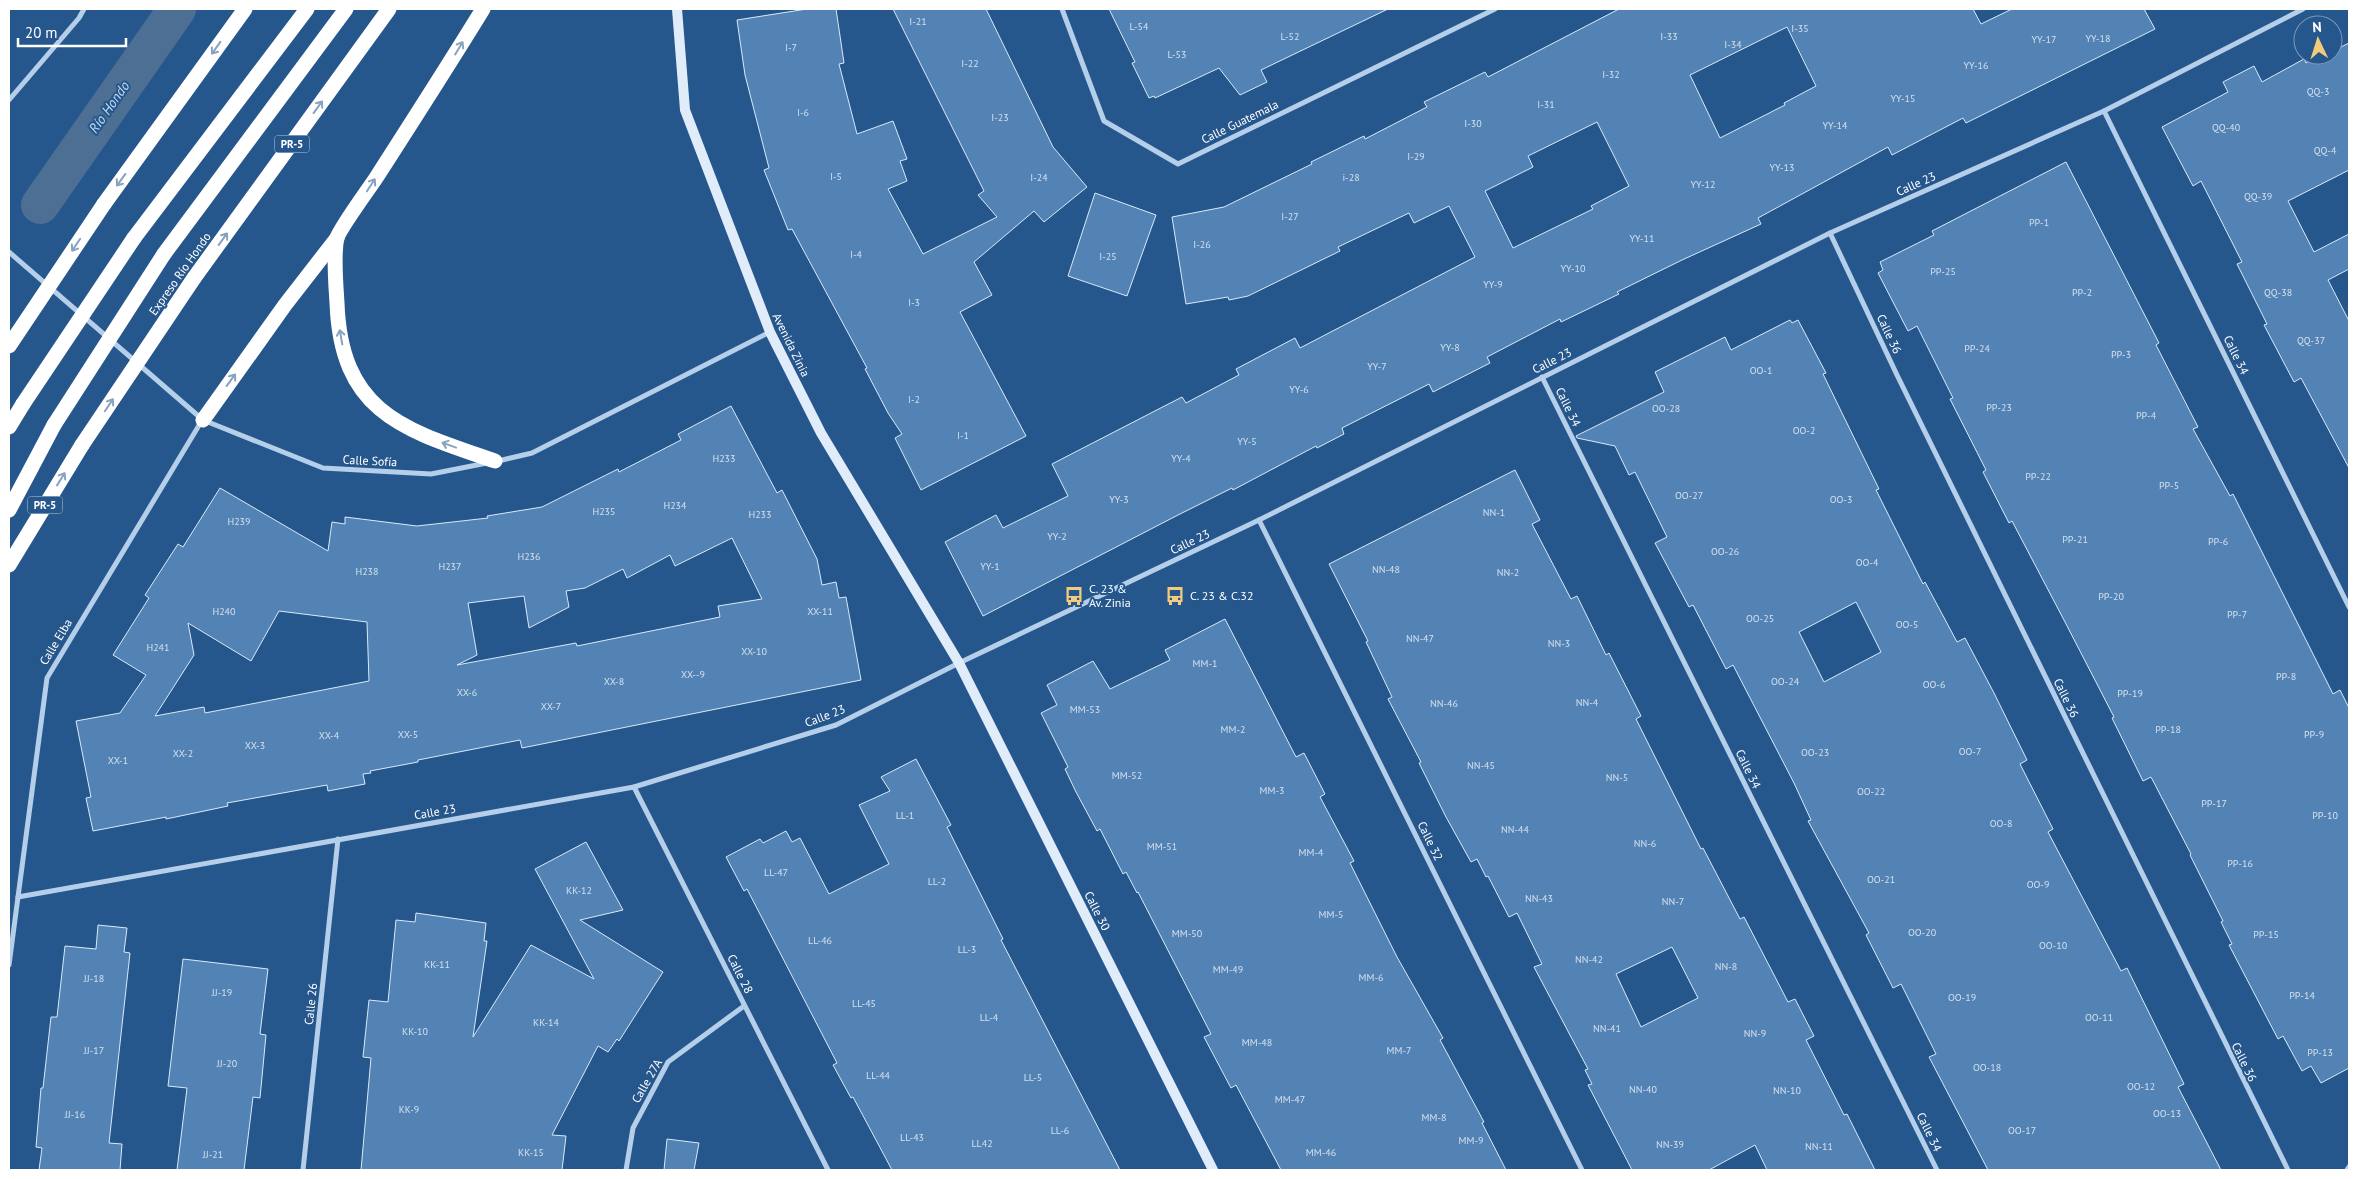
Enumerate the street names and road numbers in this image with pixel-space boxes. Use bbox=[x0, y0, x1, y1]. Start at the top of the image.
street label: Calle Guatemala bbox=[1199, 96, 1281, 147]
road number: PR-5 bbox=[274, 136, 310, 152]
street label: Calle 23 bbox=[1894, 168, 1938, 199]
street label: Expreso Río Hondo bbox=[145, 229, 214, 318]
street label: Avenida Zinia bbox=[770, 310, 813, 379]
street label: Calle 36 bbox=[1874, 312, 1905, 356]
street label: Calle 34 bbox=[2221, 333, 2253, 377]
street label: Calle 23 bbox=[1530, 344, 1574, 377]
street label: Calle 34 bbox=[1553, 385, 1585, 429]
street label: Calle Sofía bbox=[342, 452, 398, 469]
road number: PR-5 bbox=[28, 496, 62, 514]
street label: Calle 23 bbox=[1168, 526, 1212, 557]
street label: Calle Elba bbox=[36, 616, 75, 668]
street label: Calle 36 bbox=[2051, 676, 2082, 720]
street label: Calle 23 bbox=[803, 701, 847, 730]
street label: Calle 34 bbox=[1733, 747, 1765, 791]
street label: Calle 23 bbox=[413, 800, 457, 823]
street label: Calle 32 bbox=[1415, 819, 1446, 863]
street label: Calle 30 bbox=[1081, 889, 1114, 933]
street label: Calle 28 bbox=[724, 952, 757, 996]
street label: Calle 26 bbox=[301, 982, 320, 1026]
street label: Calle 36 bbox=[2229, 1040, 2260, 1084]
street label: Calle 27A bbox=[628, 1056, 665, 1105]
street label: Calle 34 bbox=[1914, 1110, 1946, 1154]

